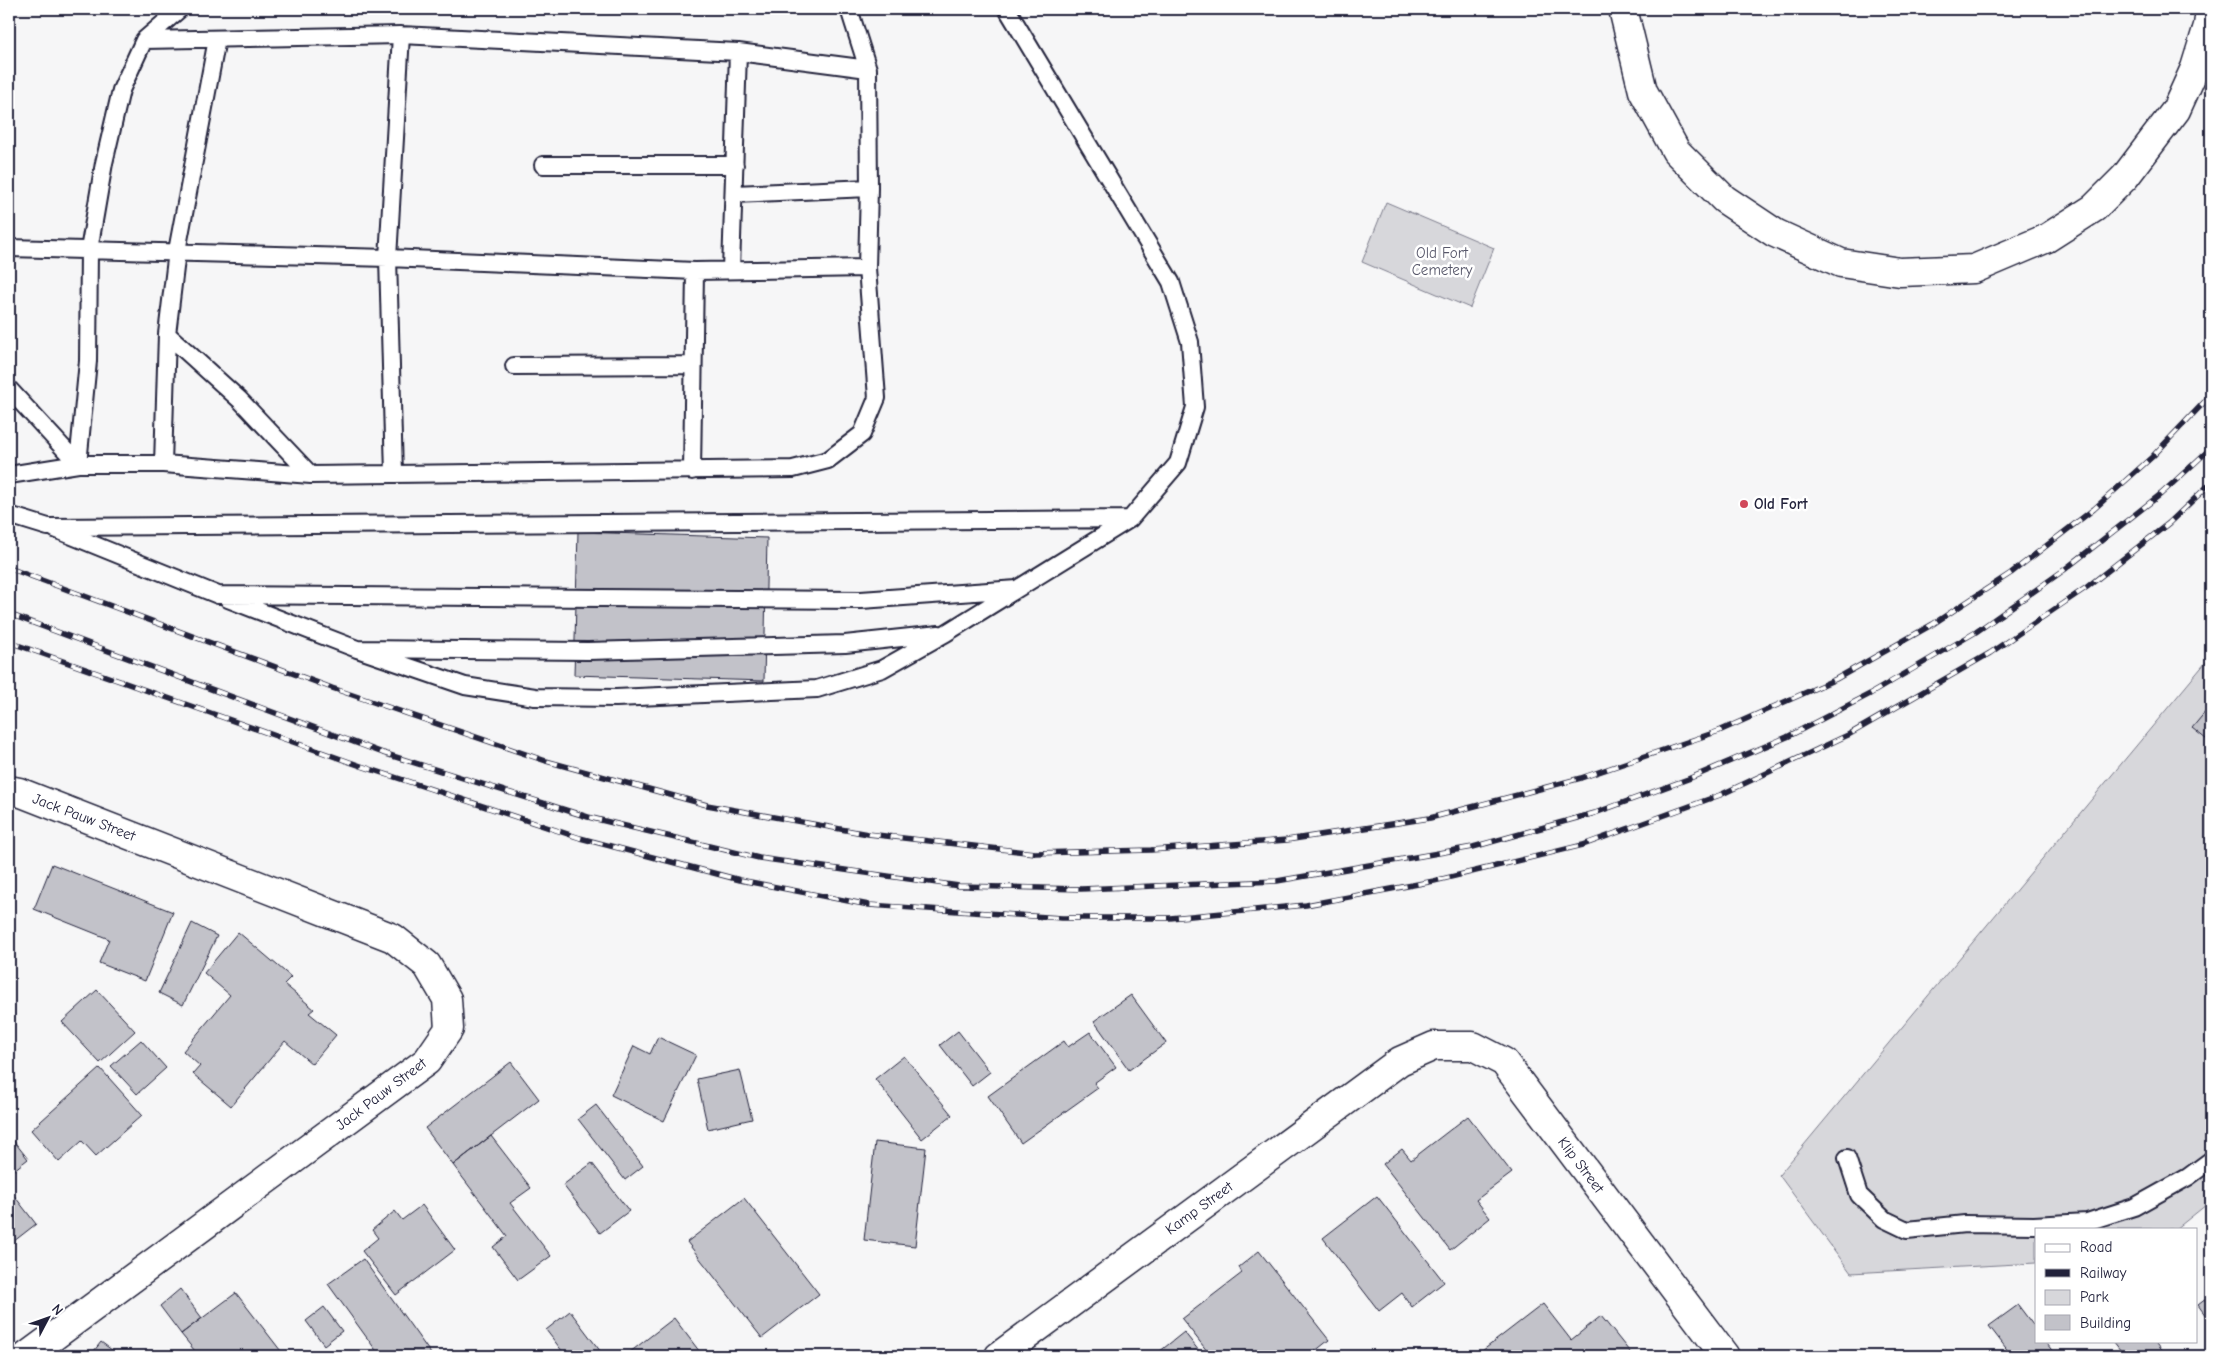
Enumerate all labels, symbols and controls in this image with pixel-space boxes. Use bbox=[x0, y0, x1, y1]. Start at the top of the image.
park label: Old Fort Cemetery bbox=[1412, 244, 1473, 279]
place label: Old Fort bbox=[1754, 495, 1809, 513]
marker: Old Fort bbox=[1738, 498, 1750, 510]
street label: Jack Pauw Street bbox=[30, 789, 139, 845]
street label: Jack Pauw Street bbox=[332, 1054, 430, 1134]
street label: Klip Street bbox=[1554, 1133, 1608, 1197]
street label: Kamp Street bbox=[1162, 1177, 1237, 1239]
legend bbox=[2035, 1228, 2198, 1342]
text: Road bbox=[2080, 1238, 2112, 1256]
text: Railway bbox=[2080, 1264, 2127, 1282]
text: Park bbox=[2080, 1288, 2109, 1306]
north arrow bbox=[22, 1292, 72, 1342]
text: N bbox=[48, 1301, 67, 1319]
text: Building bbox=[2080, 1314, 2131, 1332]

